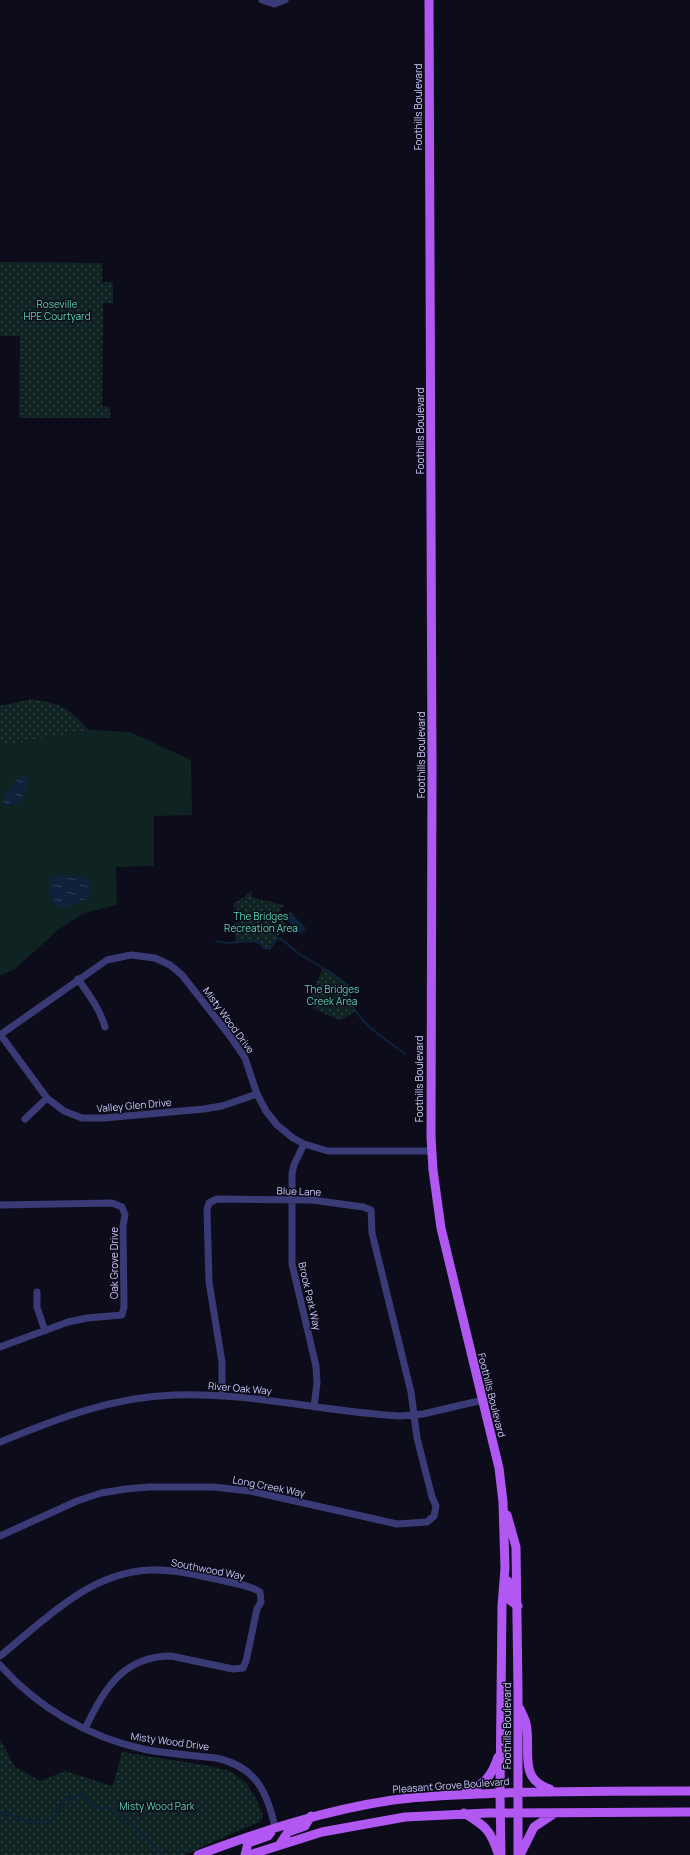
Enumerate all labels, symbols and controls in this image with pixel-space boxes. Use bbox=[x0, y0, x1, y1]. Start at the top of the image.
street label: Foothills Boulevard bbox=[411, 64, 425, 150]
park label: Roseville HPE Courtyard bbox=[23, 297, 91, 323]
street label: Foothills Boulevard bbox=[413, 388, 427, 474]
street label: Foothills Boulevard bbox=[414, 712, 428, 798]
park label: The Bridges Recreation Area bbox=[224, 909, 298, 935]
park label: The Bridges Creek Area bbox=[305, 982, 359, 1008]
street label: Misty Wood Drive bbox=[200, 984, 258, 1056]
street label: Foothills Boulevard bbox=[412, 1036, 426, 1122]
street label: Valley Glen Drive bbox=[96, 1095, 172, 1115]
street label: Blue Lane bbox=[276, 1183, 322, 1199]
street label: Oak Grove Drive bbox=[107, 1227, 121, 1299]
street label: Brook Park Way bbox=[295, 1260, 325, 1332]
street label: Foothills Boulevard bbox=[475, 1351, 509, 1439]
street label: River Oak Way bbox=[207, 1378, 273, 1398]
street label: Long Creek Way bbox=[232, 1472, 307, 1500]
street label: Southwood Way bbox=[170, 1555, 247, 1583]
street label: Foothills Boulevard bbox=[500, 1683, 514, 1769]
street label: Misty Wood Drive bbox=[130, 1729, 210, 1753]
street label: Pleasant Grove Boulevard bbox=[392, 1774, 510, 1796]
park label: Misty Wood Park bbox=[119, 1799, 196, 1813]

